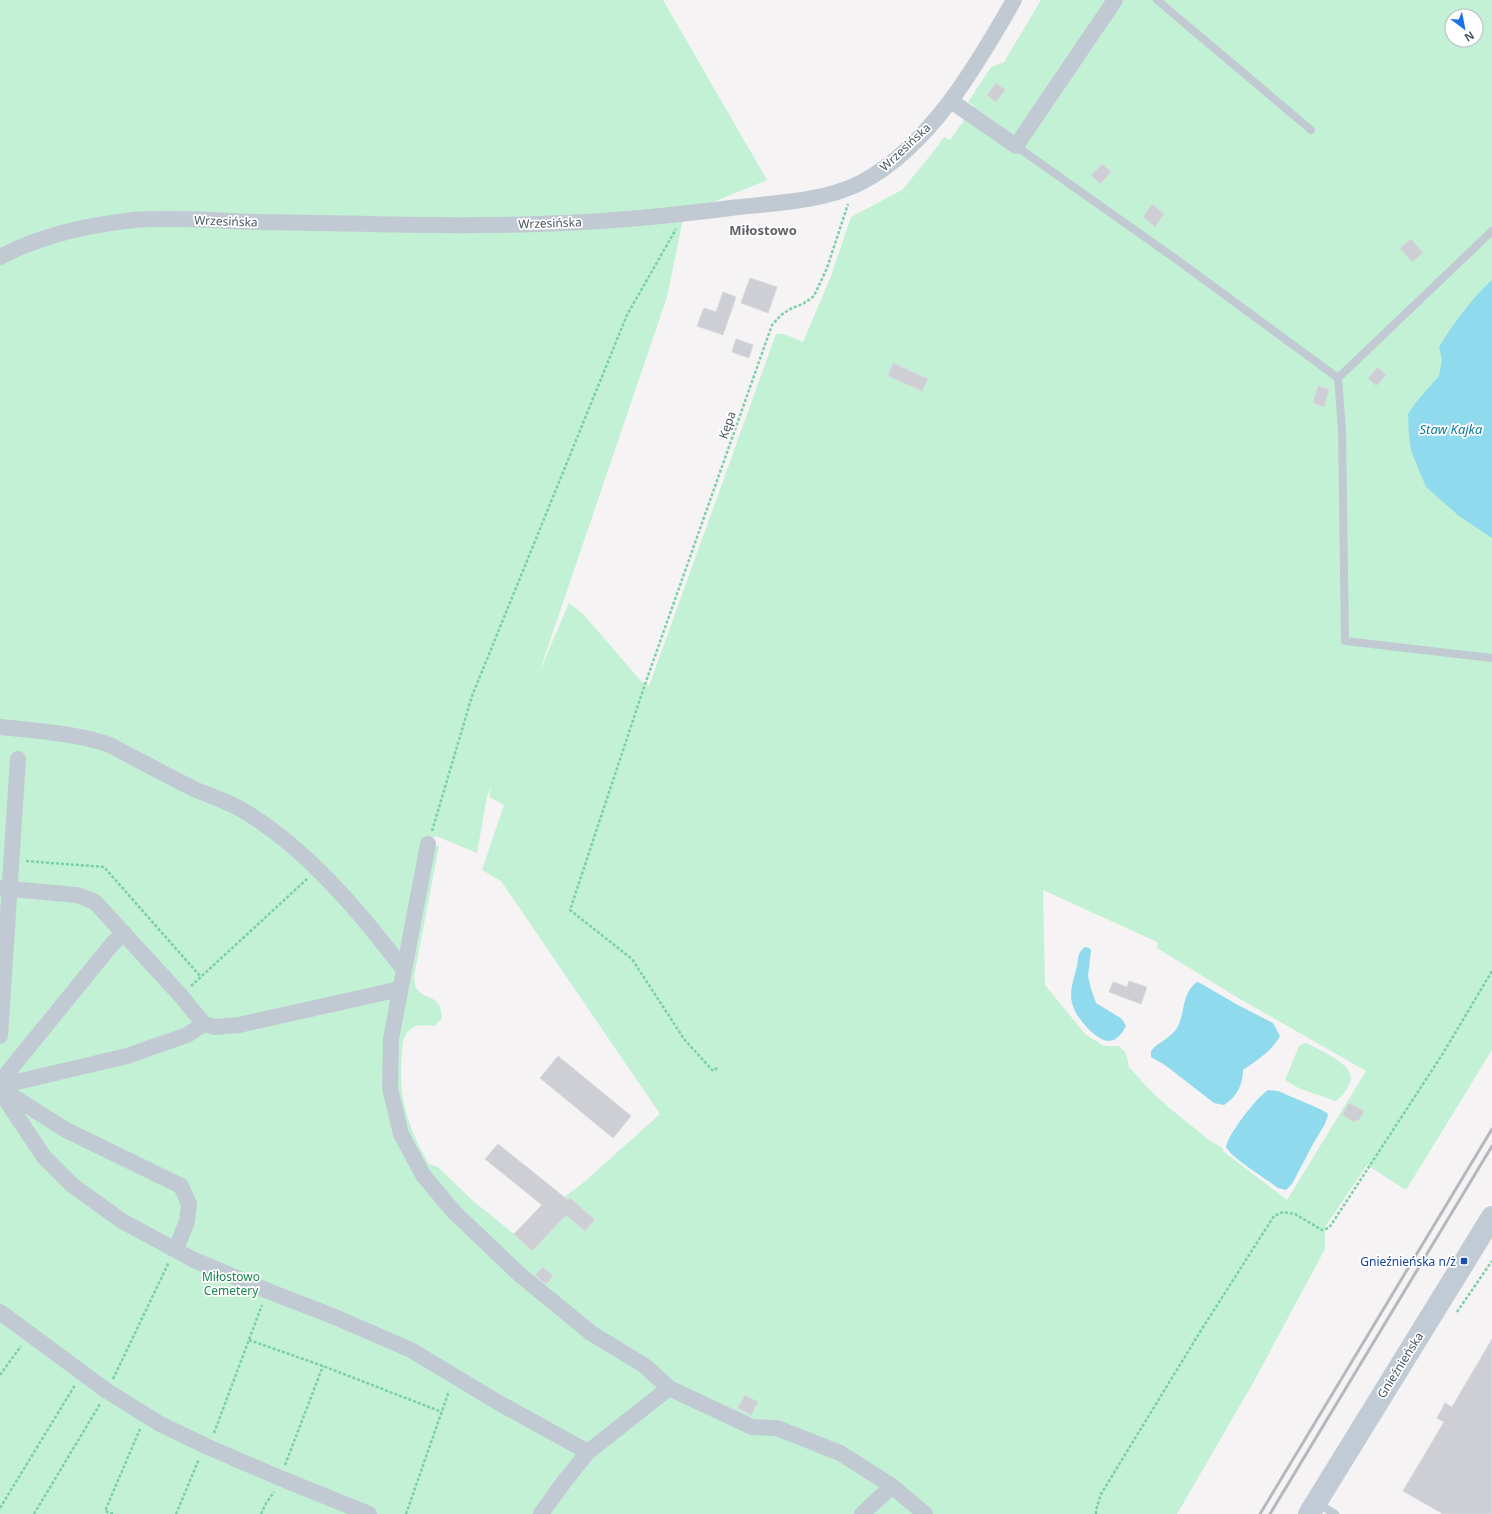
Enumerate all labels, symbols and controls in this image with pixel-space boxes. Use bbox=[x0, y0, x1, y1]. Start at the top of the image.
north arrow bbox=[1444, 8, 1484, 48]
text: N bbox=[1462, 28, 1477, 46]
street label: Wrzesińska bbox=[876, 119, 934, 175]
street label: Wrzesińska bbox=[194, 211, 258, 231]
street label: Wrzesińska bbox=[518, 213, 582, 233]
district label: Miłostowo bbox=[729, 221, 797, 239]
street label: Kępa bbox=[714, 409, 740, 441]
water label: Staw Kajka bbox=[1420, 420, 1483, 438]
place label: Gnieźnieńska n/ż bbox=[1360, 1253, 1456, 1270]
marker: Gnieźnieńska n/ż bbox=[1459, 1256, 1469, 1266]
park label: Miłostowo Cemetery bbox=[202, 1268, 260, 1299]
street label: Gnieźnieńska bbox=[1373, 1329, 1427, 1401]

